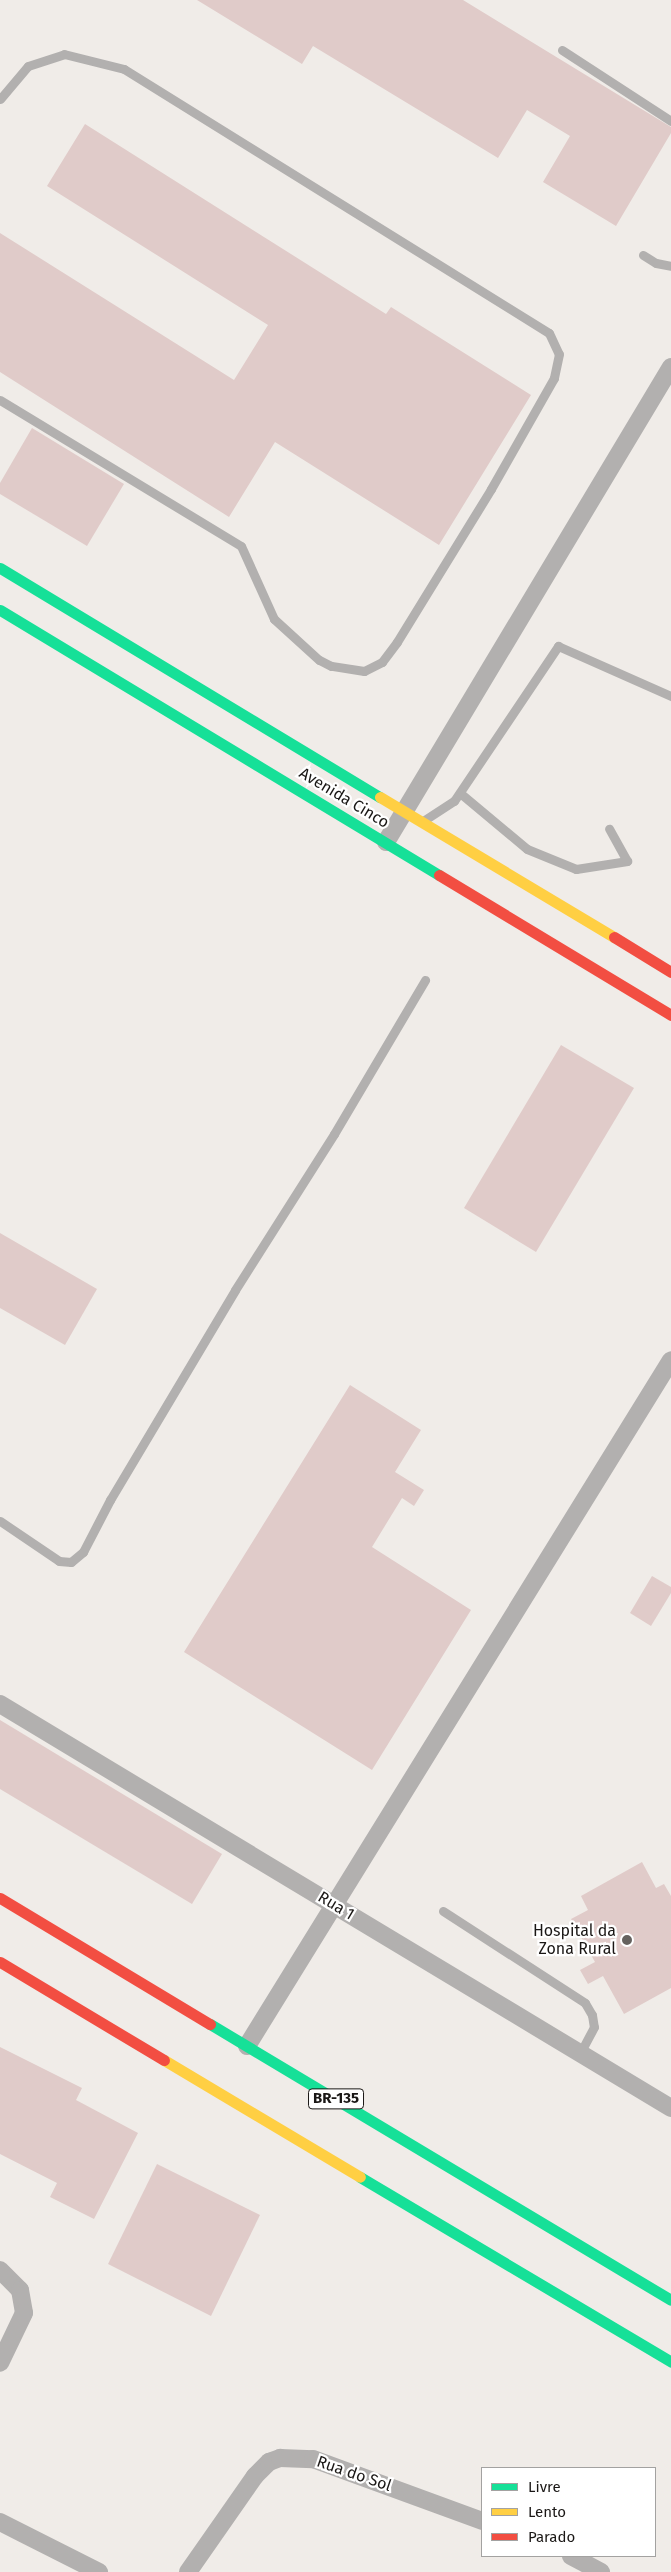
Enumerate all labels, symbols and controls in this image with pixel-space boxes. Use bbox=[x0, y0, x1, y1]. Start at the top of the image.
street label: Avenida Cinco bbox=[296, 764, 392, 832]
street label: Rua 1 bbox=[314, 1888, 358, 1924]
place label: Hospital da Zona Rural bbox=[533, 1921, 616, 1959]
marker: Hospital da Zona Rural bbox=[620, 1933, 634, 1947]
road number: BR-135 bbox=[307, 2086, 365, 2112]
street label: Rua do Sol bbox=[314, 2452, 394, 2496]
legend bbox=[481, 2467, 656, 2557]
text: Livre bbox=[528, 2478, 561, 2496]
text: Lento bbox=[528, 2503, 566, 2521]
text: Parado bbox=[528, 2528, 575, 2546]

